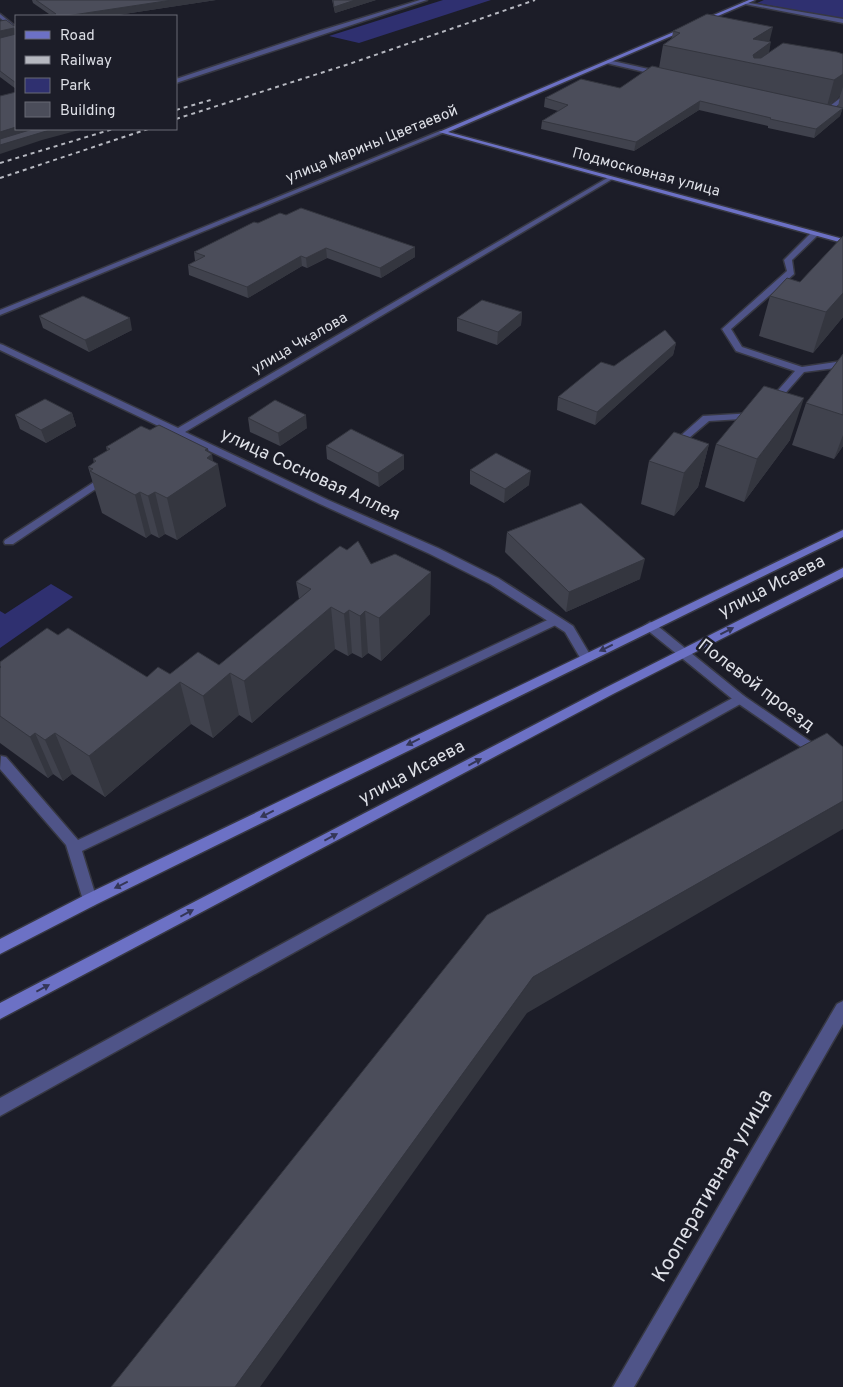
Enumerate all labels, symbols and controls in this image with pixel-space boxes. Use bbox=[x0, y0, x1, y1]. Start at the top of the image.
legend bbox=[15, 15, 178, 130]
text: Road bbox=[60, 27, 95, 46]
text: Railway bbox=[60, 52, 112, 71]
text: Park bbox=[60, 77, 91, 96]
text: Building bbox=[60, 102, 115, 121]
street label: улица Марины Цветаевой bbox=[283, 102, 461, 188]
street label: Подмосковная улица bbox=[570, 144, 722, 202]
street label: улица Чкалова bbox=[249, 309, 351, 379]
street label: улица Сосновая Аллея bbox=[217, 423, 403, 527]
street label: улица Исаева bbox=[715, 550, 829, 624]
one-way arrow bbox=[720, 627, 734, 635]
street label: Полевой проезд bbox=[693, 634, 819, 738]
one-way arrow bbox=[599, 644, 613, 652]
street label: улица Исаева bbox=[355, 735, 469, 811]
one-way arrow bbox=[406, 739, 420, 747]
one-way arrow bbox=[468, 758, 482, 766]
one-way arrow bbox=[260, 810, 274, 818]
one-way arrow bbox=[324, 833, 338, 841]
one-way arrow bbox=[114, 881, 128, 889]
one-way arrow bbox=[180, 909, 194, 917]
one-way arrow bbox=[36, 984, 50, 992]
street label: Кооперативная улица bbox=[647, 1085, 779, 1287]

